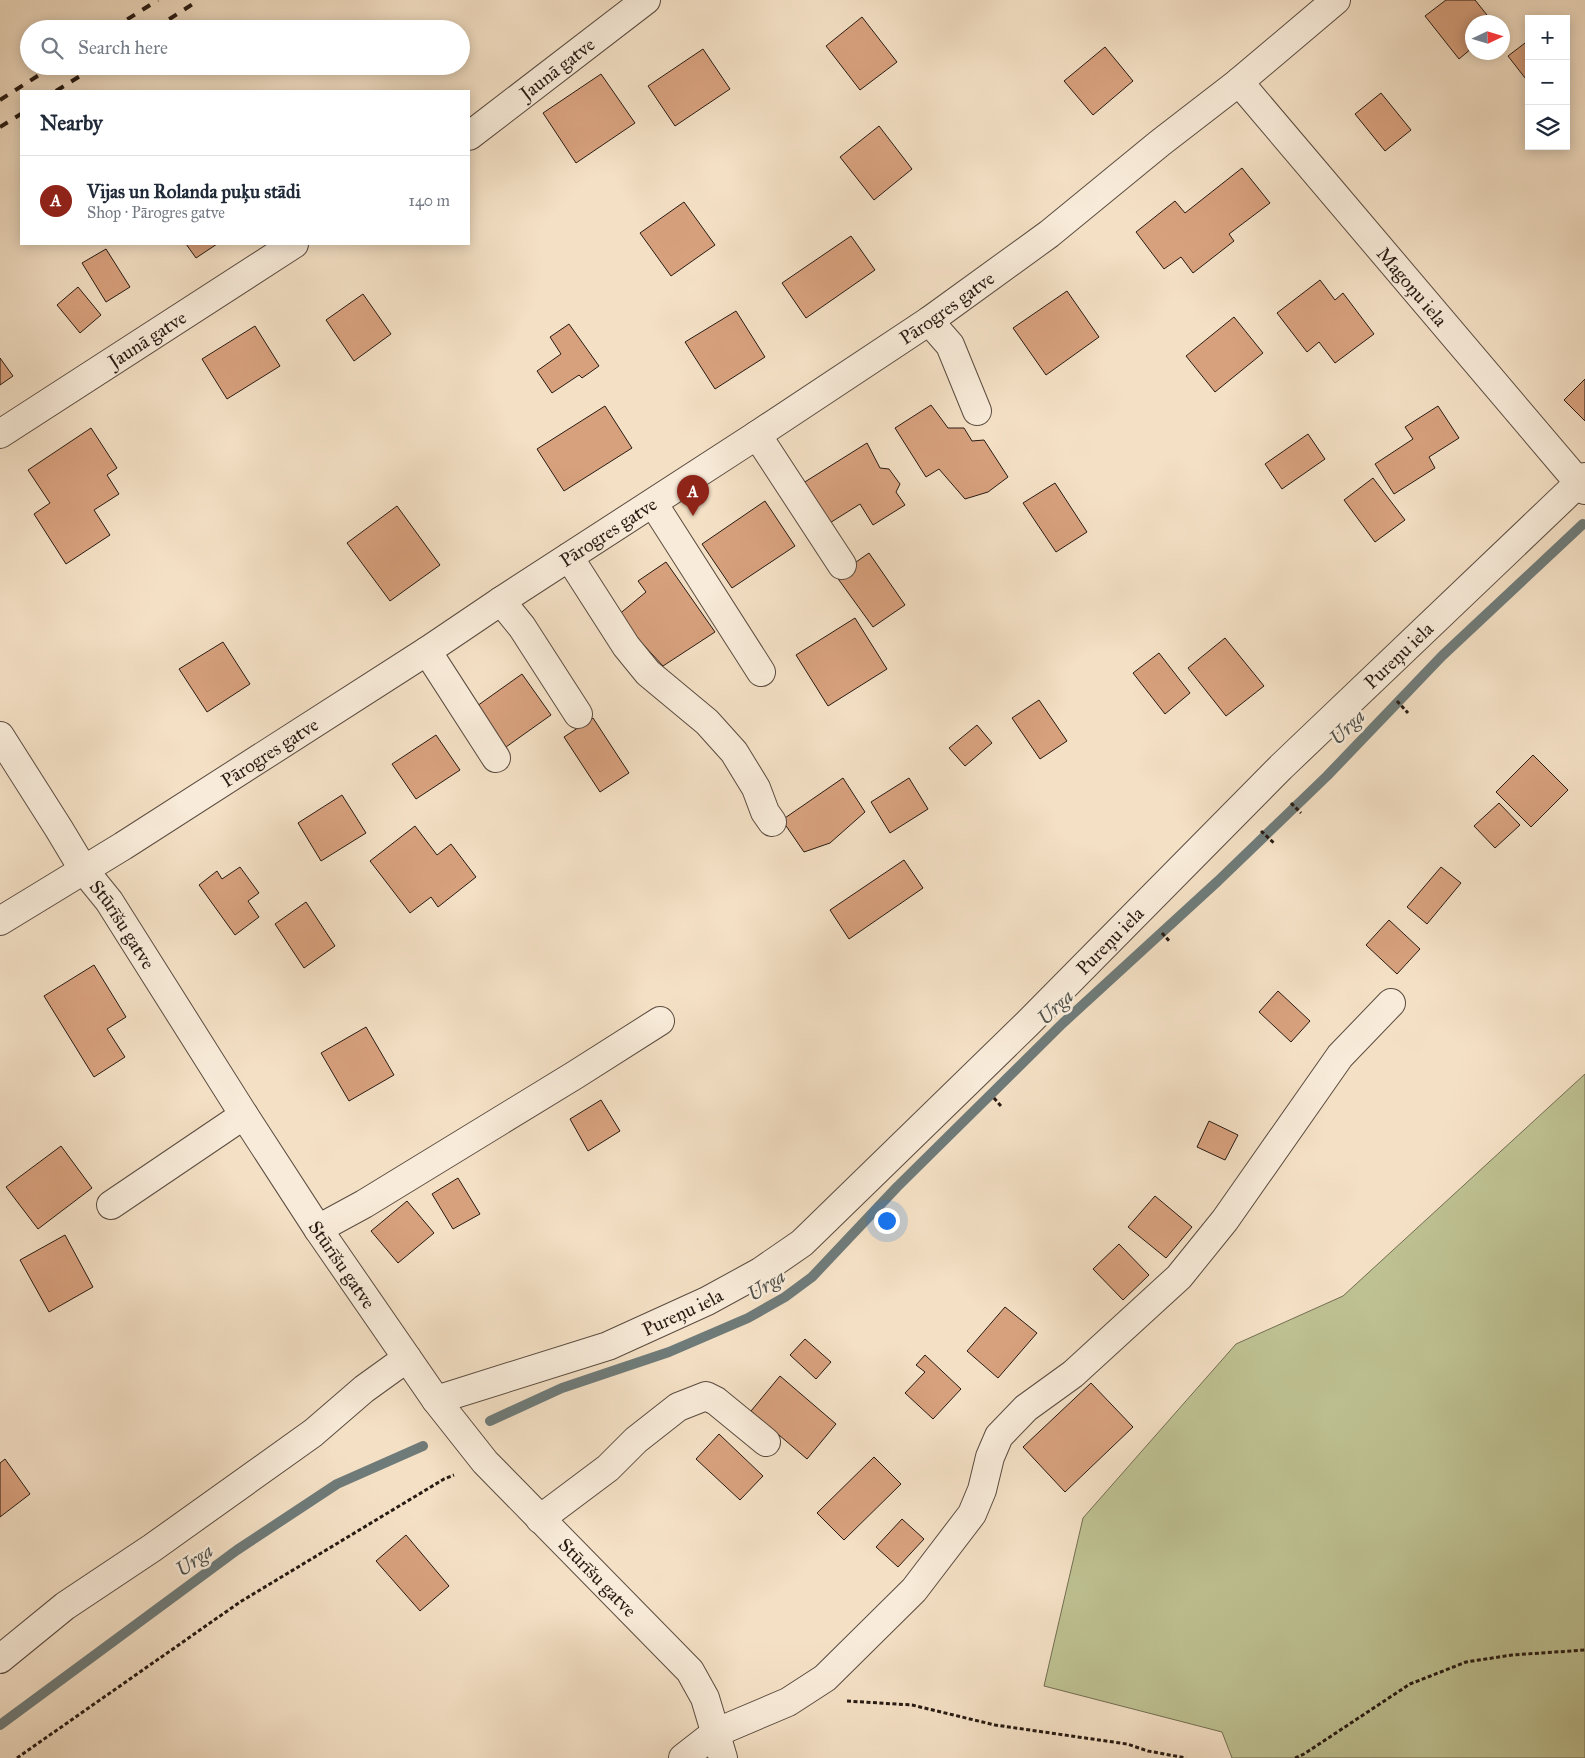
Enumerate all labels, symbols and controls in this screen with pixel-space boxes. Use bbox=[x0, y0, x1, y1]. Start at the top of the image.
north arrow bbox=[1465, 15, 1510, 60]
map controls bbox=[1525, 15, 1570, 150]
button: + bbox=[1525, 15, 1570, 60]
search box bbox=[20, 20, 470, 75]
street label: Jaunā gatve bbox=[513, 32, 599, 106]
icon: search bbox=[38, 34, 66, 62]
text: Search here bbox=[78, 36, 168, 59]
button: − bbox=[1525, 60, 1570, 105]
button: layers bbox=[1525, 105, 1570, 150]
text: Nearby bbox=[40, 110, 103, 136]
text: Vijas un Rolanda puķu stādi bbox=[87, 180, 301, 203]
text: A bbox=[51, 191, 61, 210]
text: 140 m bbox=[409, 191, 450, 210]
text: Shop · Pārogres gatve bbox=[87, 203, 225, 222]
street label: Magoņu iela bbox=[1372, 242, 1453, 332]
street label: Pārogres gatve bbox=[895, 266, 999, 349]
street label: Jaunā gatve bbox=[102, 305, 190, 375]
pin: A bbox=[677, 475, 709, 516]
street label: Pārogres gatve bbox=[555, 492, 661, 571]
street label: Pureņu iela bbox=[1359, 616, 1438, 693]
water label: Urga bbox=[1324, 704, 1370, 750]
street label: Pārogres gatve bbox=[217, 712, 322, 792]
street label: Stūrīšu gatve bbox=[85, 875, 160, 973]
street label: Pureņu iela bbox=[1071, 901, 1149, 979]
water label: Urga bbox=[1032, 984, 1078, 1030]
your location bbox=[874, 1208, 900, 1234]
street label: Stūrīšu gatve bbox=[304, 1216, 381, 1313]
water label: Urga bbox=[742, 1264, 790, 1306]
street label: Pureņu iela bbox=[638, 1283, 728, 1341]
street label: Stūrīšu gatve bbox=[554, 1533, 642, 1622]
water label: Urga bbox=[170, 1538, 218, 1582]

